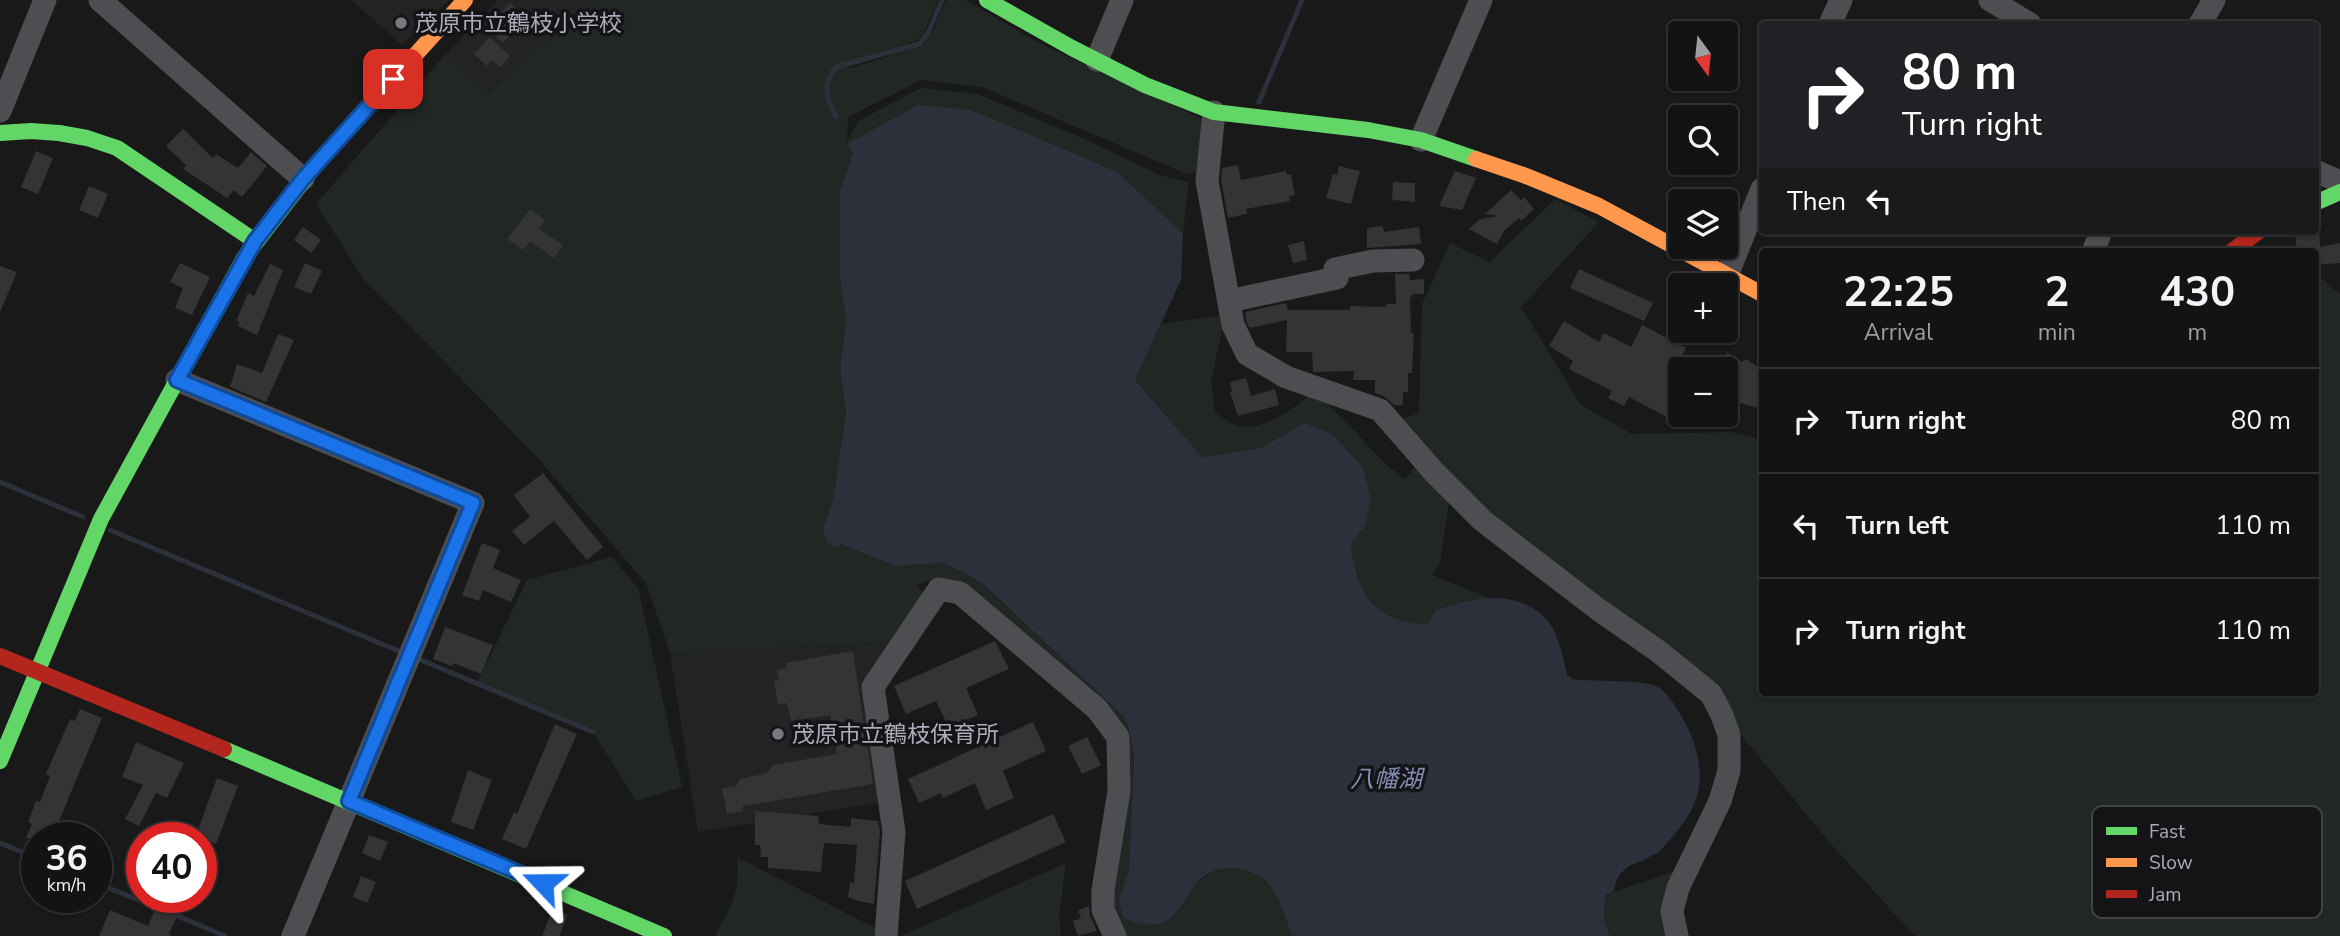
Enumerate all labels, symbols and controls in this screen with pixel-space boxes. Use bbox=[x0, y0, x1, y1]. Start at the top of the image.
place label: 茂原市立鶴枝小学校 bbox=[415, 8, 622, 39]
marker: 茂原市立鶴枝小学校 bbox=[393, 15, 409, 31]
north arrow bbox=[1668, 21, 1738, 91]
map controls bbox=[1668, 21, 1738, 427]
text: 80 m bbox=[1902, 39, 2017, 106]
pin bbox=[363, 49, 423, 109]
icon: right bbox=[1787, 49, 1878, 140]
icon: arrive bbox=[374, 60, 412, 98]
text: Turn right bbox=[1902, 103, 2042, 146]
button: search bbox=[1668, 105, 1738, 175]
icon: left bbox=[1860, 182, 1898, 220]
text: Then bbox=[1787, 184, 1846, 219]
button: layers bbox=[1668, 189, 1738, 259]
text: 22:25 bbox=[1843, 264, 1954, 321]
text: 2 bbox=[2044, 264, 2069, 321]
text: 430 bbox=[2160, 264, 2235, 321]
button: + bbox=[1668, 273, 1738, 343]
text: Arrival bbox=[1864, 317, 1933, 348]
text: min bbox=[2038, 317, 2076, 348]
text: m bbox=[2188, 317, 2207, 348]
button: − bbox=[1668, 357, 1738, 427]
icon: right bbox=[1787, 402, 1825, 440]
text: Turn right bbox=[1846, 403, 1965, 438]
text: 80 m bbox=[2231, 403, 2291, 438]
icon: left bbox=[1787, 507, 1825, 545]
text: Turn left bbox=[1846, 508, 1949, 543]
text: 110 m bbox=[2215, 508, 2291, 543]
icon: right bbox=[1787, 612, 1825, 650]
text: Turn right bbox=[1846, 613, 1965, 648]
text: 110 m bbox=[2215, 613, 2291, 648]
place label: 茂原市立鶴枝保育所 bbox=[792, 719, 999, 750]
marker: 茂原市立鶴枝保育所 bbox=[770, 726, 786, 742]
water label: 八幡湖 bbox=[1350, 763, 1426, 795]
legend bbox=[2092, 806, 2322, 918]
text: Fast bbox=[2149, 819, 2185, 845]
speed limit sign: 40 bbox=[126, 822, 217, 913]
text: 36 bbox=[45, 835, 88, 882]
position arrow bbox=[506, 846, 580, 920]
text: Slow bbox=[2149, 850, 2193, 876]
text: km/h bbox=[47, 873, 86, 897]
text: Jam bbox=[2148, 882, 2182, 908]

